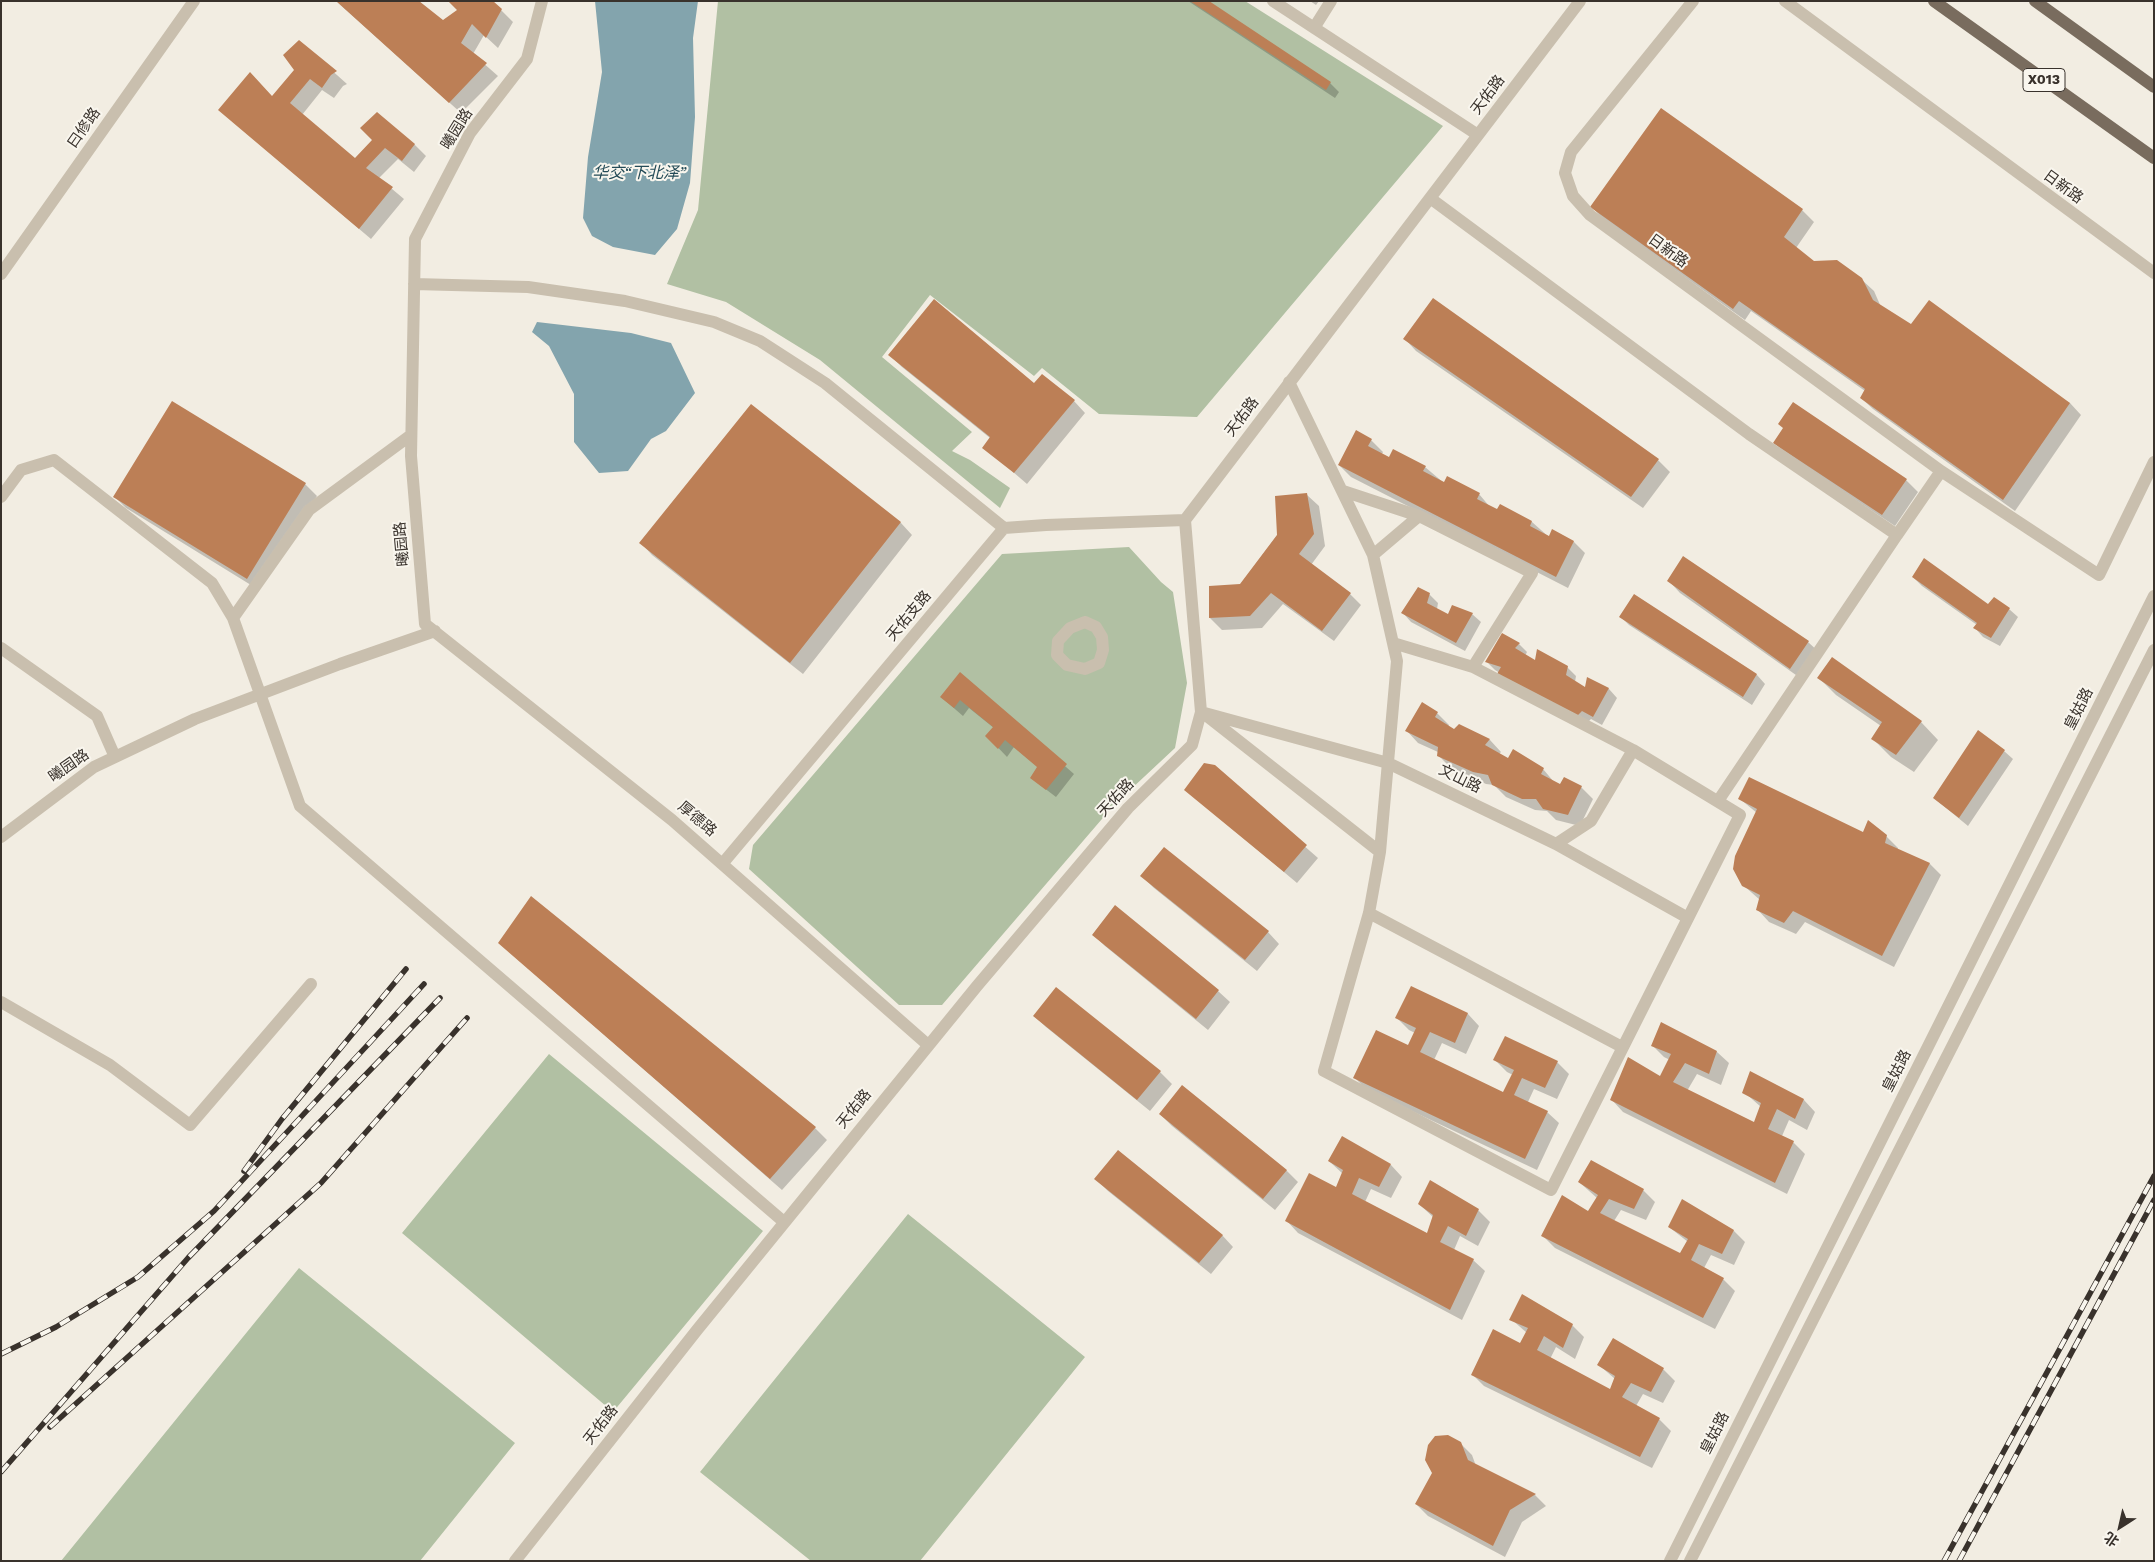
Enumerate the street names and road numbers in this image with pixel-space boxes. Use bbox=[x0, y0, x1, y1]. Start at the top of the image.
road number: X013 bbox=[2023, 68, 2065, 92]
street label: 天佑路 bbox=[1467, 72, 1509, 118]
street label: 曰修路 bbox=[64, 104, 104, 152]
street label: 曦园路 bbox=[437, 105, 477, 153]
street label: 日新路 bbox=[2040, 166, 2086, 208]
street label: 日新路 bbox=[1645, 230, 1691, 272]
street label: 天佑路 bbox=[1221, 394, 1263, 440]
street label: 曦园路 bbox=[391, 521, 413, 567]
street label: 天佑支路 bbox=[883, 587, 935, 645]
street label: 皇姑路 bbox=[2061, 685, 2097, 733]
street label: 曦园路 bbox=[45, 746, 93, 786]
street label: 文山路 bbox=[1436, 761, 1484, 797]
street label: 天佑路 bbox=[1094, 775, 1138, 821]
street label: 厚德路 bbox=[674, 798, 720, 840]
street label: 皇姑路 bbox=[1879, 1047, 1915, 1095]
street label: 天佑路 bbox=[833, 1086, 875, 1132]
street label: 天佑路 bbox=[580, 1402, 622, 1448]
street label: 皇姑路 bbox=[1697, 1409, 1733, 1457]

